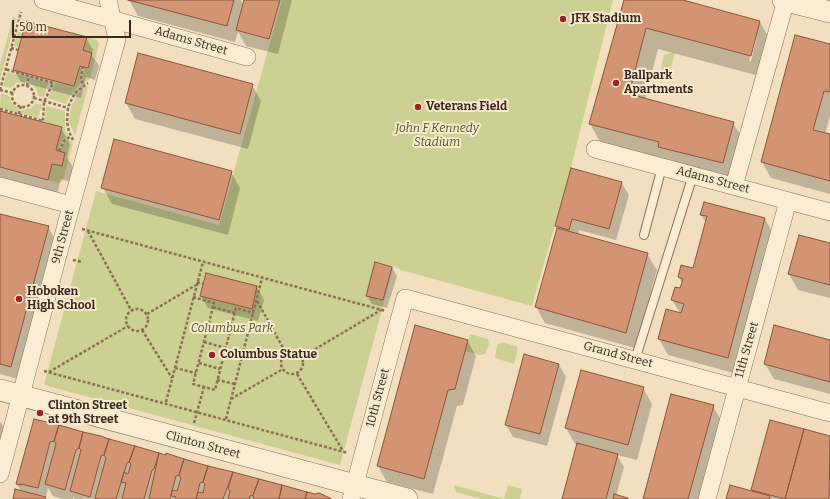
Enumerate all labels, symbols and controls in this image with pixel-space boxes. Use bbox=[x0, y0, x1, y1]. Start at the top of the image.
scale bar bbox=[14, 12, 133, 38]
place label: JFK Stadium bbox=[571, 12, 641, 26]
marker: JFK Stadium bbox=[558, 14, 568, 24]
text: 50 m bbox=[19, 20, 47, 34]
street label: Adams Street bbox=[153, 24, 229, 58]
place label: Ballpark Apartments bbox=[624, 69, 693, 97]
marker: Ballpark Apartments bbox=[611, 78, 621, 88]
place label: Veterans Field bbox=[426, 100, 507, 114]
marker: Veterans Field bbox=[413, 102, 423, 112]
park label: John F Kennedy Stadium bbox=[395, 122, 479, 150]
street label: Adams Street bbox=[675, 163, 751, 197]
street label: 9th Street bbox=[49, 209, 77, 265]
place label: Hoboken High School bbox=[27, 285, 95, 313]
marker: Hoboken High School bbox=[14, 294, 24, 304]
street label: 11th Street bbox=[732, 320, 762, 380]
park label: Columbus Park bbox=[191, 322, 273, 336]
street label: Grand Street bbox=[582, 339, 654, 371]
place label: Columbus Statue bbox=[220, 348, 317, 362]
marker: Columbus Statue bbox=[207, 350, 217, 360]
street label: 10th Street bbox=[363, 367, 393, 429]
place label: Clinton Street at 9th Street bbox=[48, 399, 127, 427]
marker: Clinton Street at 9th Street bbox=[35, 408, 45, 418]
street label: Clinton Street bbox=[164, 428, 242, 462]

